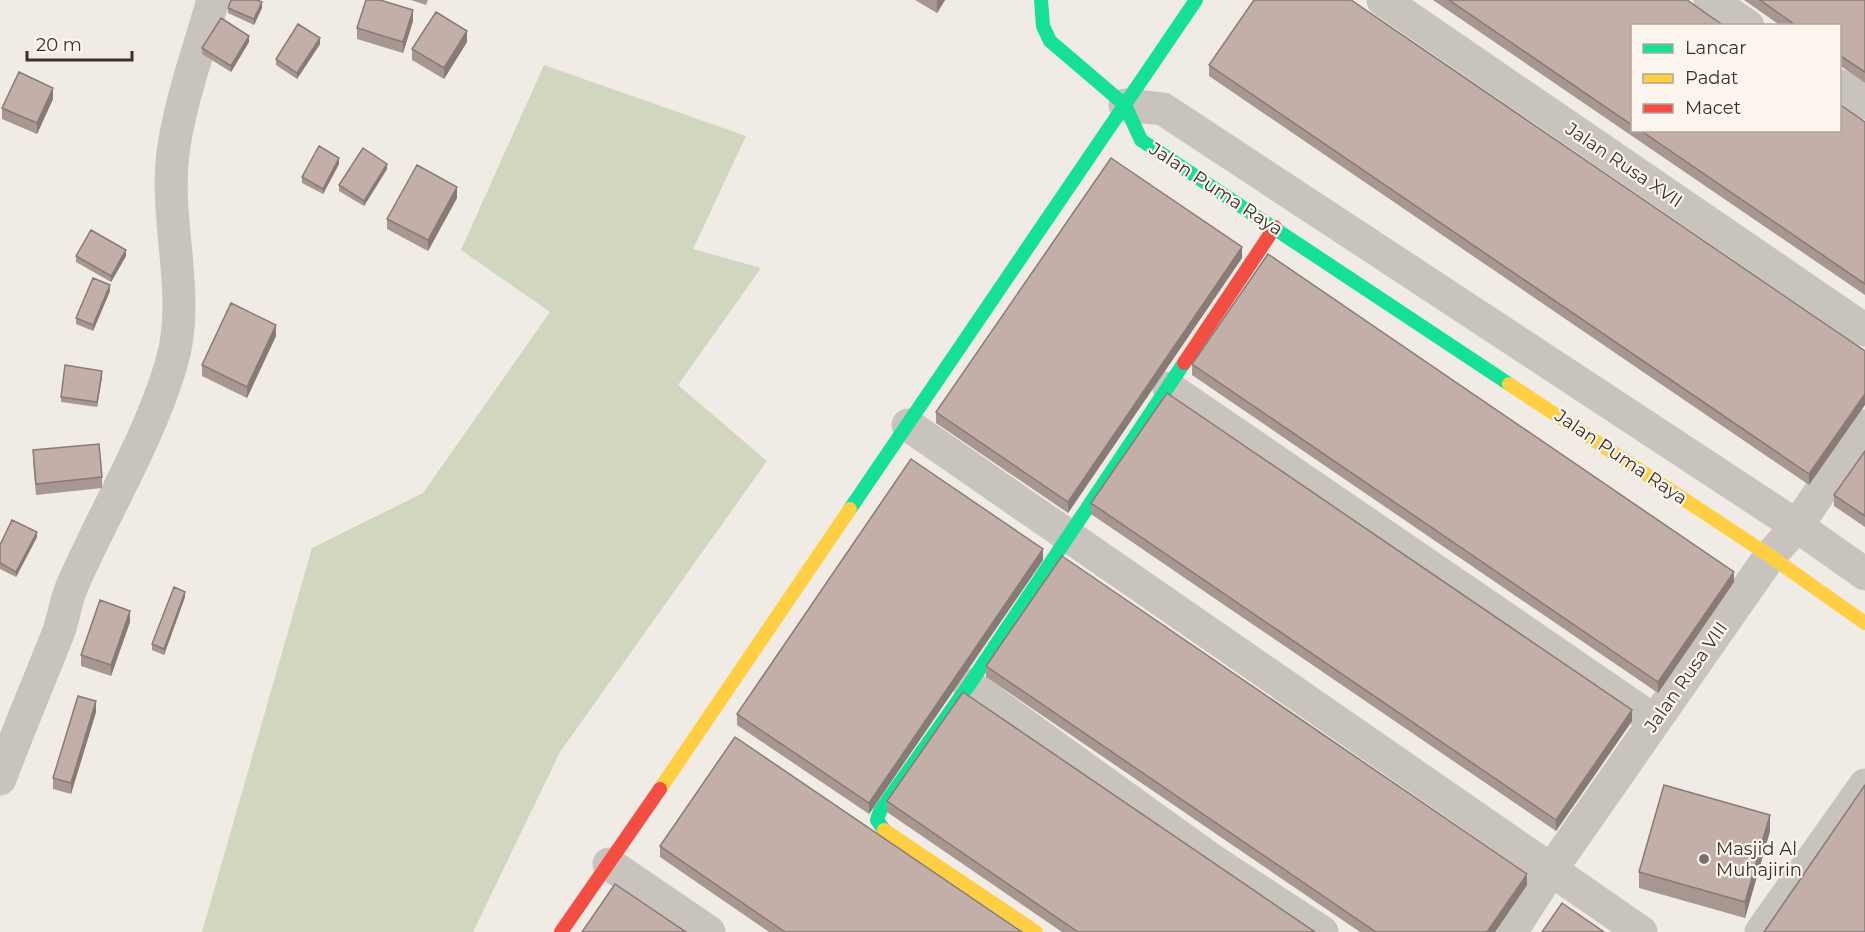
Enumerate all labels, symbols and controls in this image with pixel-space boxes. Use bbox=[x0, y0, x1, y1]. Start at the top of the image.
scale bar bbox=[27, 24, 132, 62]
legend bbox=[1631, 24, 1841, 132]
text: 20 m bbox=[36, 34, 82, 56]
text: Lancar bbox=[1685, 37, 1746, 59]
text: Padat bbox=[1685, 67, 1738, 89]
text: Macet bbox=[1685, 97, 1741, 119]
street label: Jalan Rusa XVII bbox=[1561, 117, 1686, 212]
street label: Jalan Puma Raya bbox=[1144, 137, 1287, 240]
street label: Jalan Puma Raya bbox=[1550, 404, 1691, 509]
street label: Jalan Rusa VIII bbox=[1639, 618, 1732, 737]
place label: Masjid Al Muhajirin bbox=[1716, 838, 1802, 881]
marker: Masjid Al Muhajirin bbox=[1697, 852, 1711, 866]

